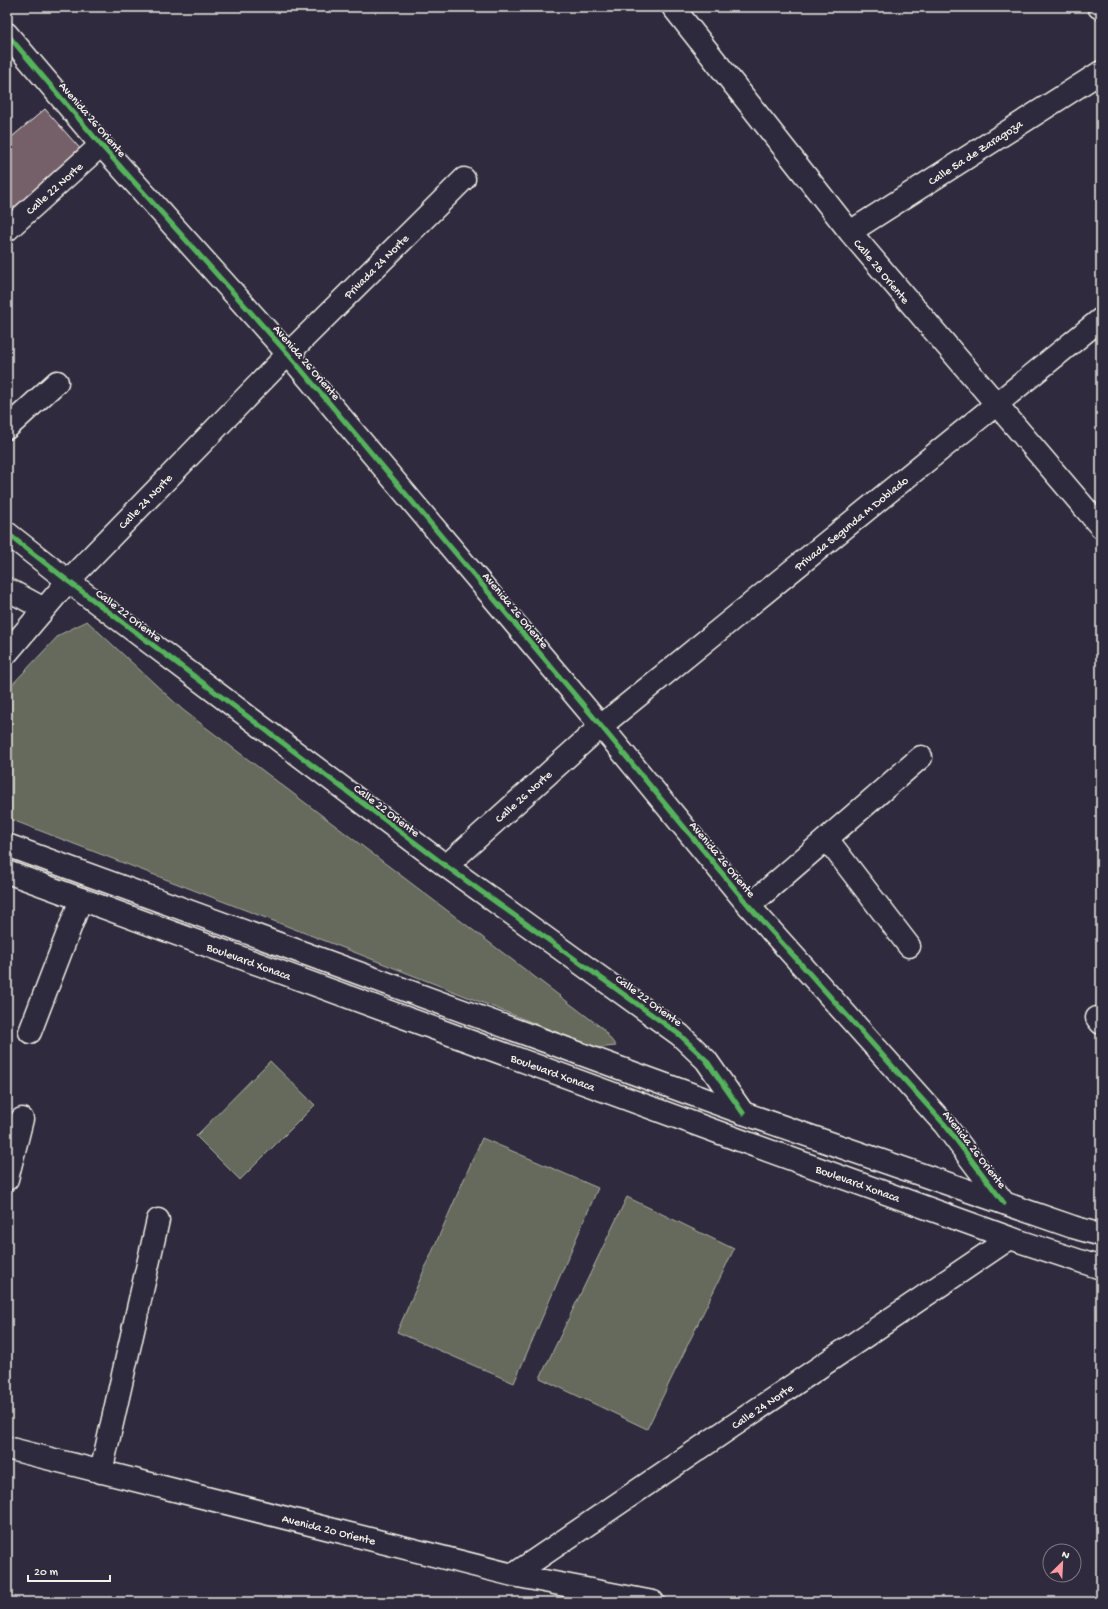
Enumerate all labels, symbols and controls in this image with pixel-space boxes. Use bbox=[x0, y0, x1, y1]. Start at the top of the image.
street label: Avenida 26 Oriente bbox=[55, 80, 129, 161]
street label: Calle 5a de Zaragoza bbox=[926, 118, 1026, 189]
street label: Calle 22 Norte bbox=[24, 160, 87, 219]
street label: Privada 24 Norte bbox=[341, 232, 413, 303]
street label: Calle 28 Oriente bbox=[849, 237, 912, 308]
street label: Avenida 26 Oriente bbox=[269, 323, 343, 404]
street label: Calle 24 Norte bbox=[117, 471, 177, 533]
street label: Privada Segunda M Doblado bbox=[792, 474, 912, 575]
street label: Avenida 26 Oriente bbox=[478, 570, 551, 653]
street label: Calle 22 Oriente bbox=[92, 587, 164, 646]
street label: Calle 26 Norte bbox=[493, 768, 556, 827]
street label: Calle 22 Oriente bbox=[350, 782, 422, 841]
street label: Avenida 26 Oriente bbox=[685, 819, 758, 902]
street label: Boulevard Xonaca bbox=[203, 941, 293, 985]
street label: Calle 22 Oriente bbox=[612, 973, 685, 1031]
street label: Boulevard Xonaca bbox=[507, 1052, 597, 1096]
street label: Avenida 26 Oriente bbox=[939, 1108, 1009, 1193]
street label: Boulevard Xonaca bbox=[812, 1163, 902, 1207]
street label: Calle 24 Norte bbox=[730, 1381, 797, 1433]
street label: Avenida 20 Oriente bbox=[280, 1513, 378, 1550]
north arrow bbox=[1042, 1543, 1082, 1583]
text: N bbox=[1060, 1549, 1071, 1563]
scale bar bbox=[28, 1557, 110, 1583]
text: 20 m bbox=[34, 1566, 59, 1580]

